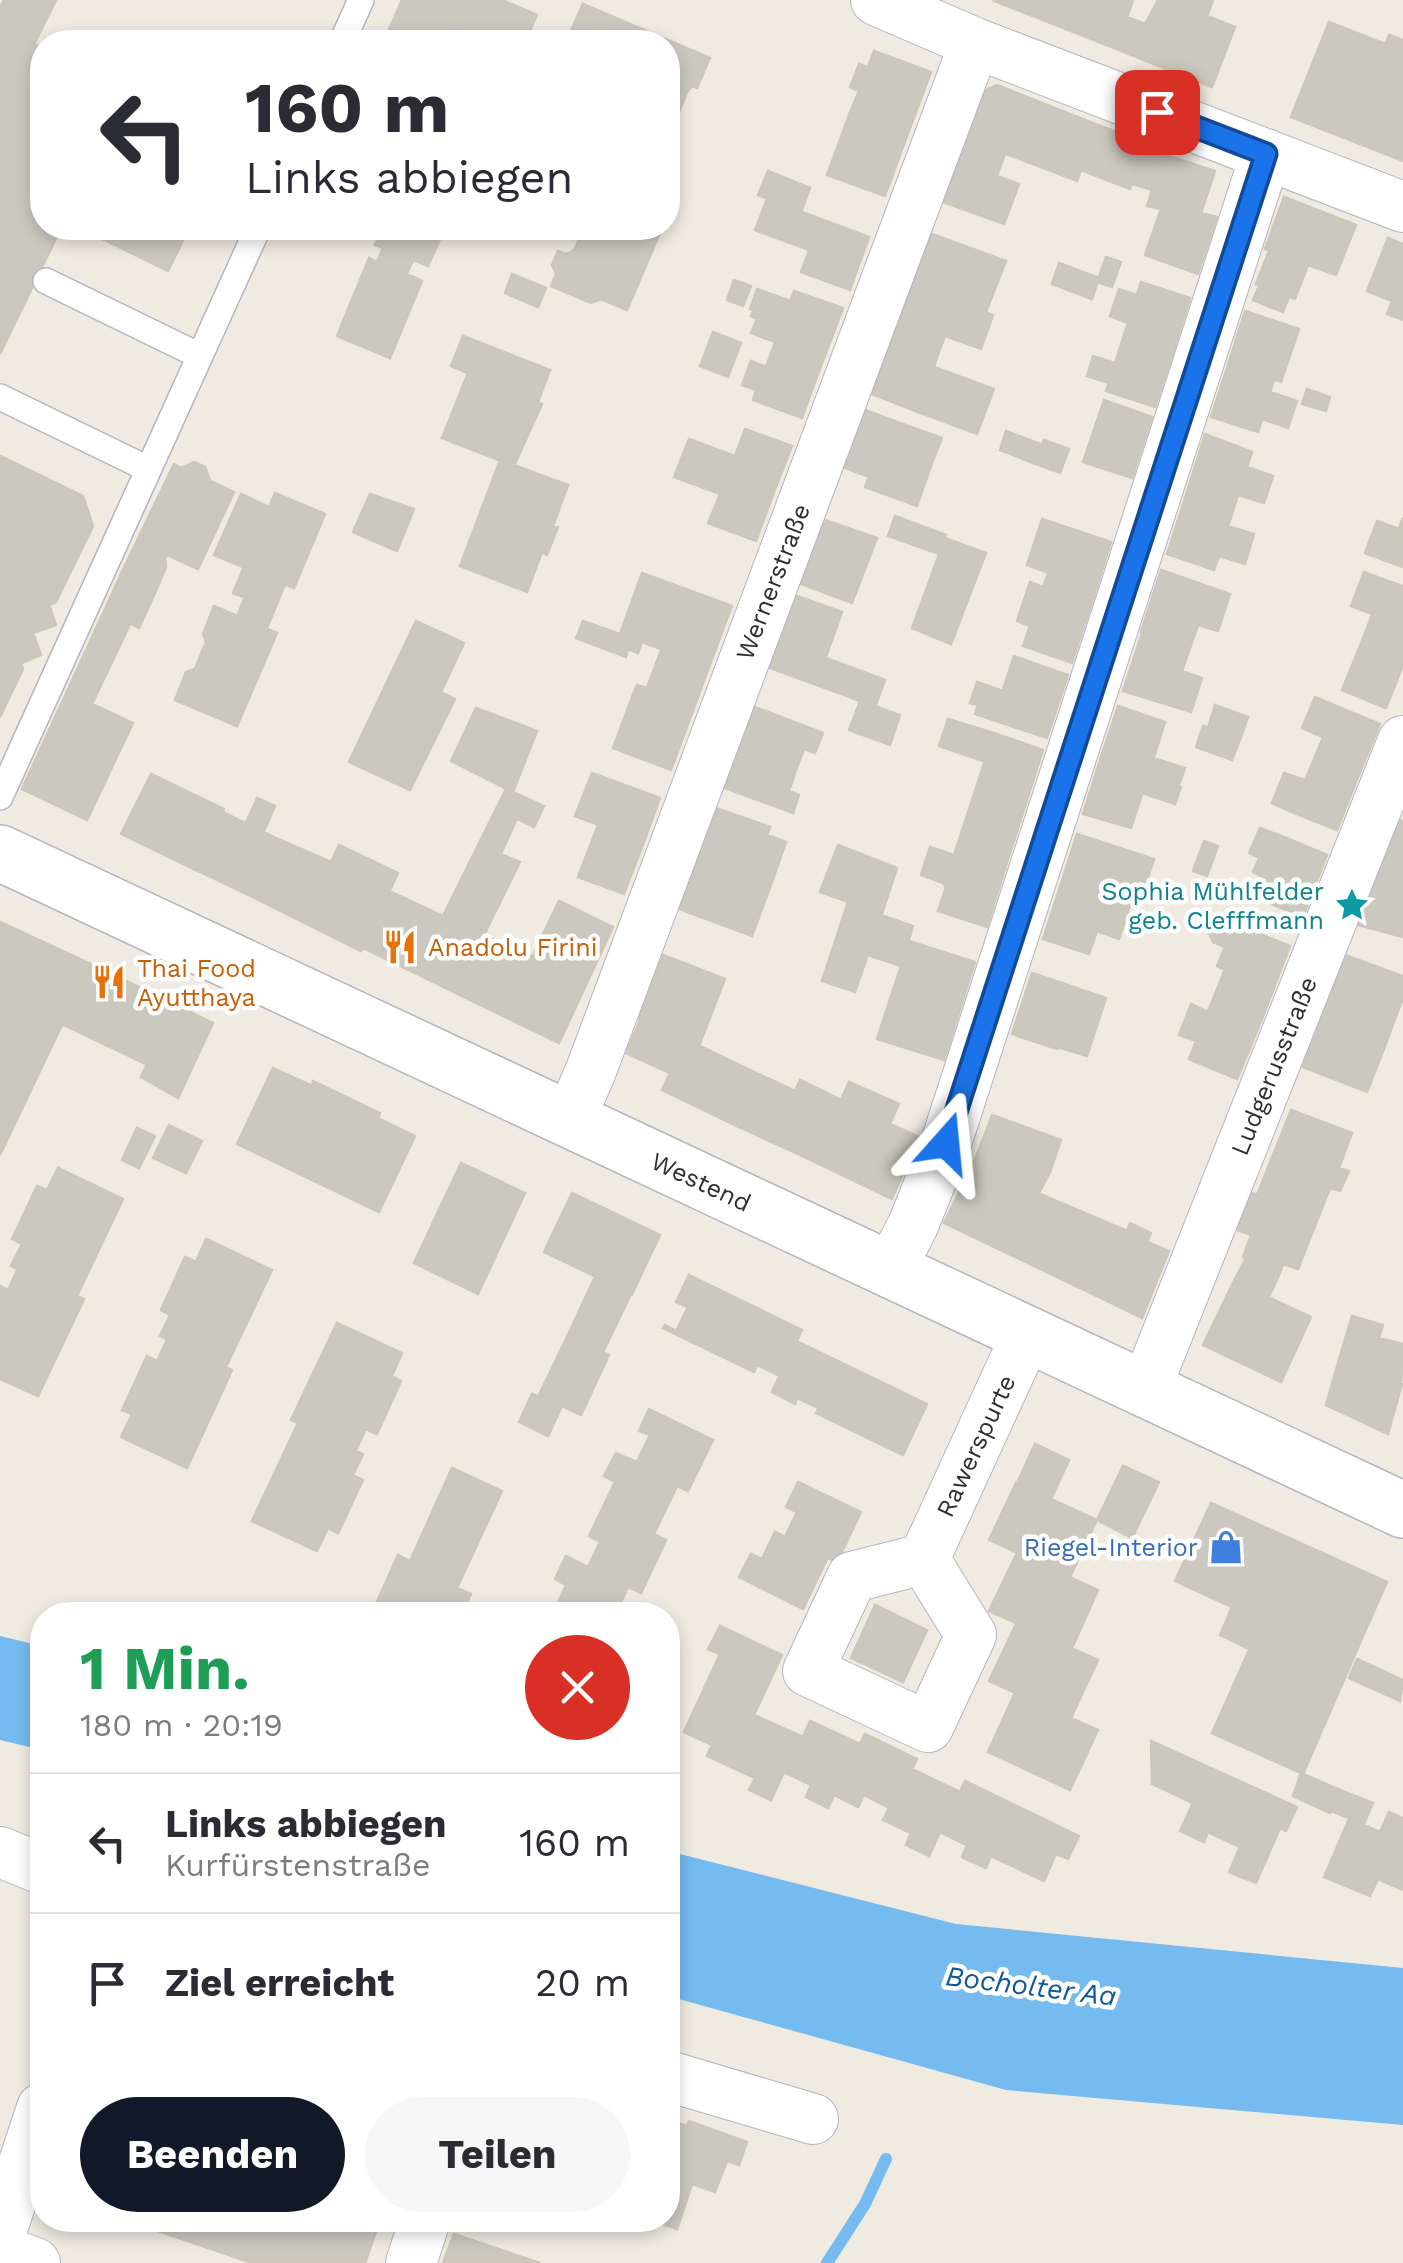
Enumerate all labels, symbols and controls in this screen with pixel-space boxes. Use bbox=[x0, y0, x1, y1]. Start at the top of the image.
text: 160 m bbox=[245, 67, 449, 149]
icon: left bbox=[80, 70, 210, 200]
pin bbox=[1115, 70, 1200, 155]
icon: arrive bbox=[1130, 85, 1185, 140]
text: Links abbiegen bbox=[245, 151, 573, 204]
street label: Wernerstraße bbox=[730, 500, 816, 664]
place label: Sophia Mühlfelder geb. Clefffmann bbox=[1102, 877, 1324, 935]
place icon: Sophia Mühlfelder geb. Clefffmann bbox=[1333, 886, 1371, 924]
restaurant icon: Anadolu Firini bbox=[381, 928, 419, 966]
place label: Anadolu Firini bbox=[428, 933, 597, 962]
place label: Thai Food Ayutthaya bbox=[137, 954, 256, 1012]
restaurant icon: Thai Food Ayutthaya bbox=[90, 963, 128, 1001]
street label: Ludgerusstraße bbox=[1225, 973, 1323, 1159]
position arrow bbox=[894, 1091, 998, 1195]
street label: Westend bbox=[646, 1146, 756, 1218]
street label: Rawerspurte bbox=[930, 1370, 1022, 1522]
shop icon: Riegel-Interior bbox=[1207, 1528, 1245, 1566]
place label: Riegel-Interior bbox=[1024, 1533, 1198, 1562]
text: 1 Min. bbox=[80, 1633, 250, 1704]
button: close bbox=[525, 1635, 630, 1740]
text: 180 m · 20:19 bbox=[80, 1706, 283, 1744]
text: Links abbiegen bbox=[165, 1802, 447, 1846]
icon: left bbox=[80, 1816, 135, 1871]
text: 160 m bbox=[519, 1821, 630, 1865]
text: Kurfürstenstraße bbox=[165, 1846, 430, 1884]
icon: arrive bbox=[80, 1956, 135, 2011]
water label: Bocholter Aa bbox=[944, 1959, 1118, 2013]
text: Ziel erreicht bbox=[165, 1961, 394, 2005]
text: 20 m bbox=[535, 1961, 630, 2005]
button: Beenden bbox=[80, 2097, 345, 2212]
button: Teilen bbox=[365, 2097, 630, 2212]

